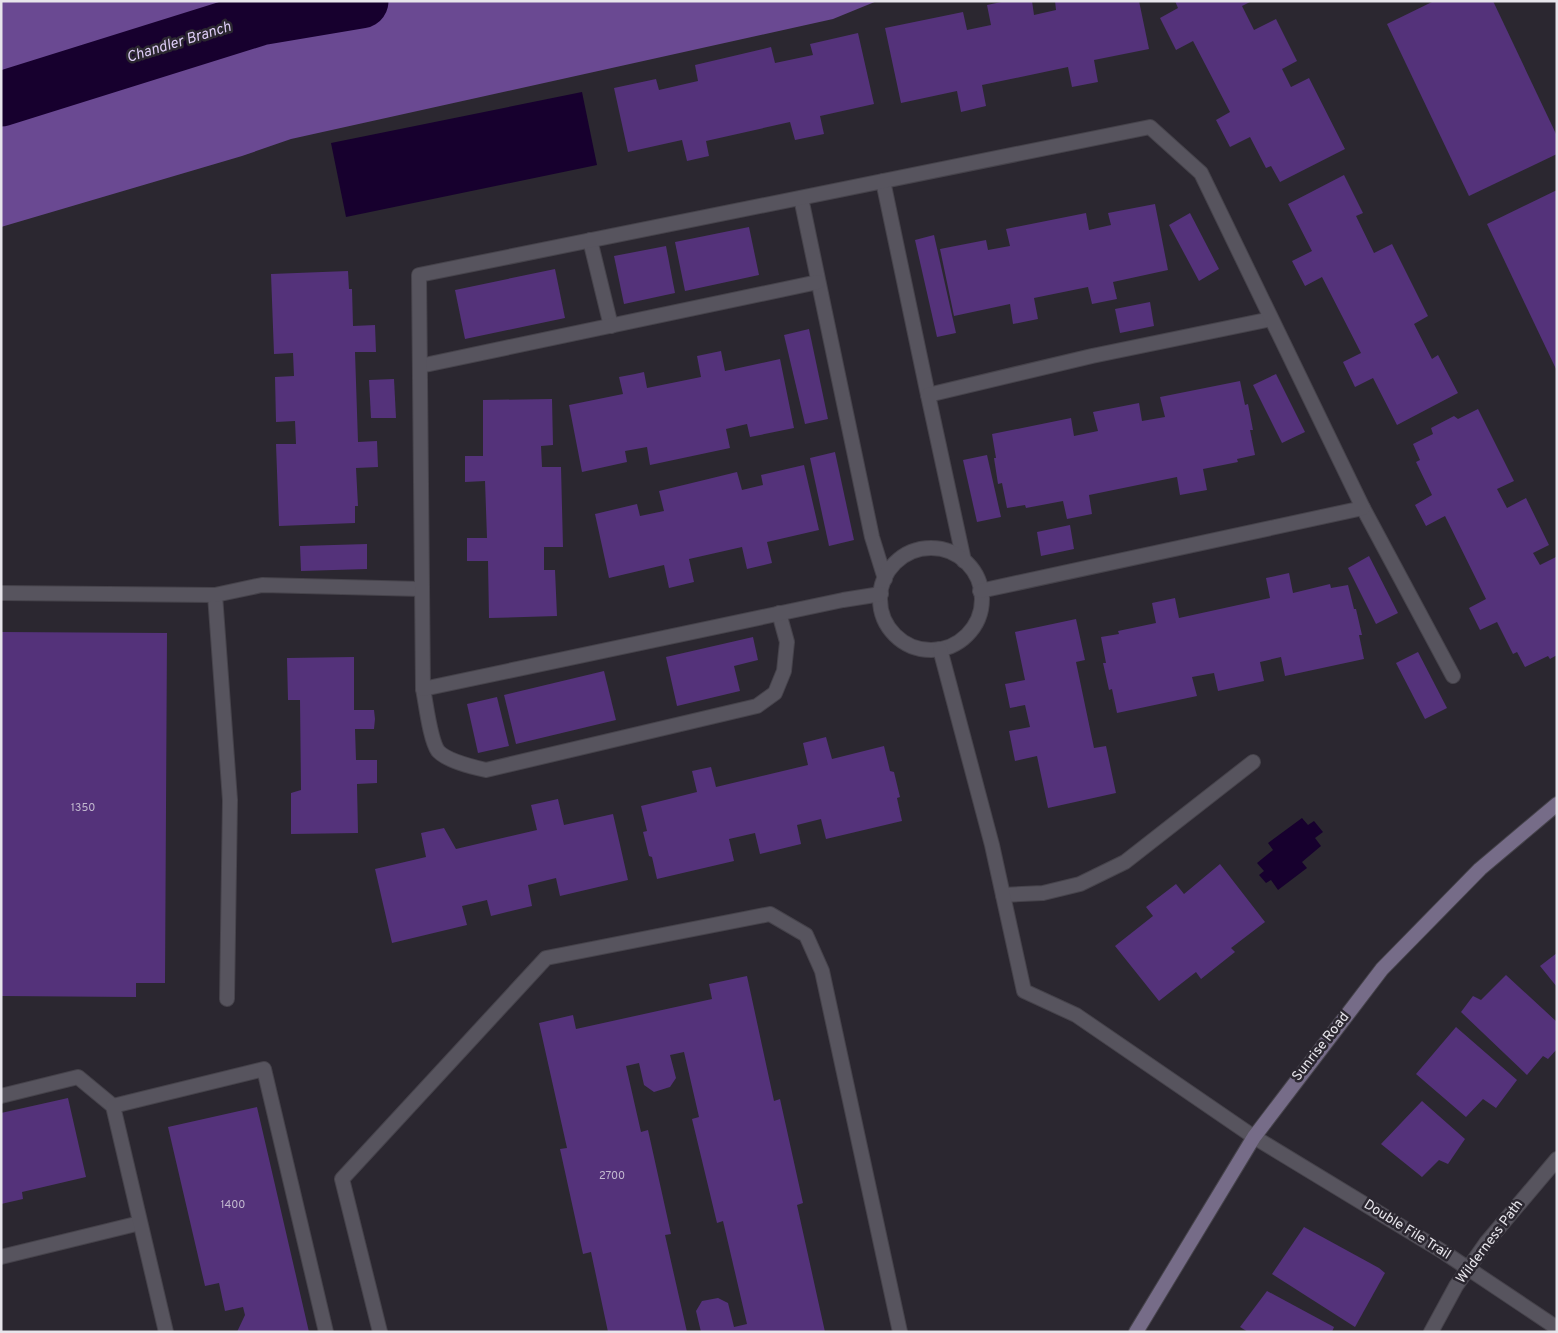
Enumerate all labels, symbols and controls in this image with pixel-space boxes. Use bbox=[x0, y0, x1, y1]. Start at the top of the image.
water label: Chandler Branch bbox=[124, 18, 234, 68]
house number: 1350 bbox=[71, 801, 95, 815]
street label: Sunrise Road bbox=[1289, 1009, 1353, 1085]
house number: 2700 bbox=[599, 1169, 625, 1183]
street label: Double File Trail bbox=[1360, 1196, 1454, 1264]
street label: Wilderness Path bbox=[1453, 1197, 1527, 1287]
house number: 1400 bbox=[221, 1198, 245, 1212]

